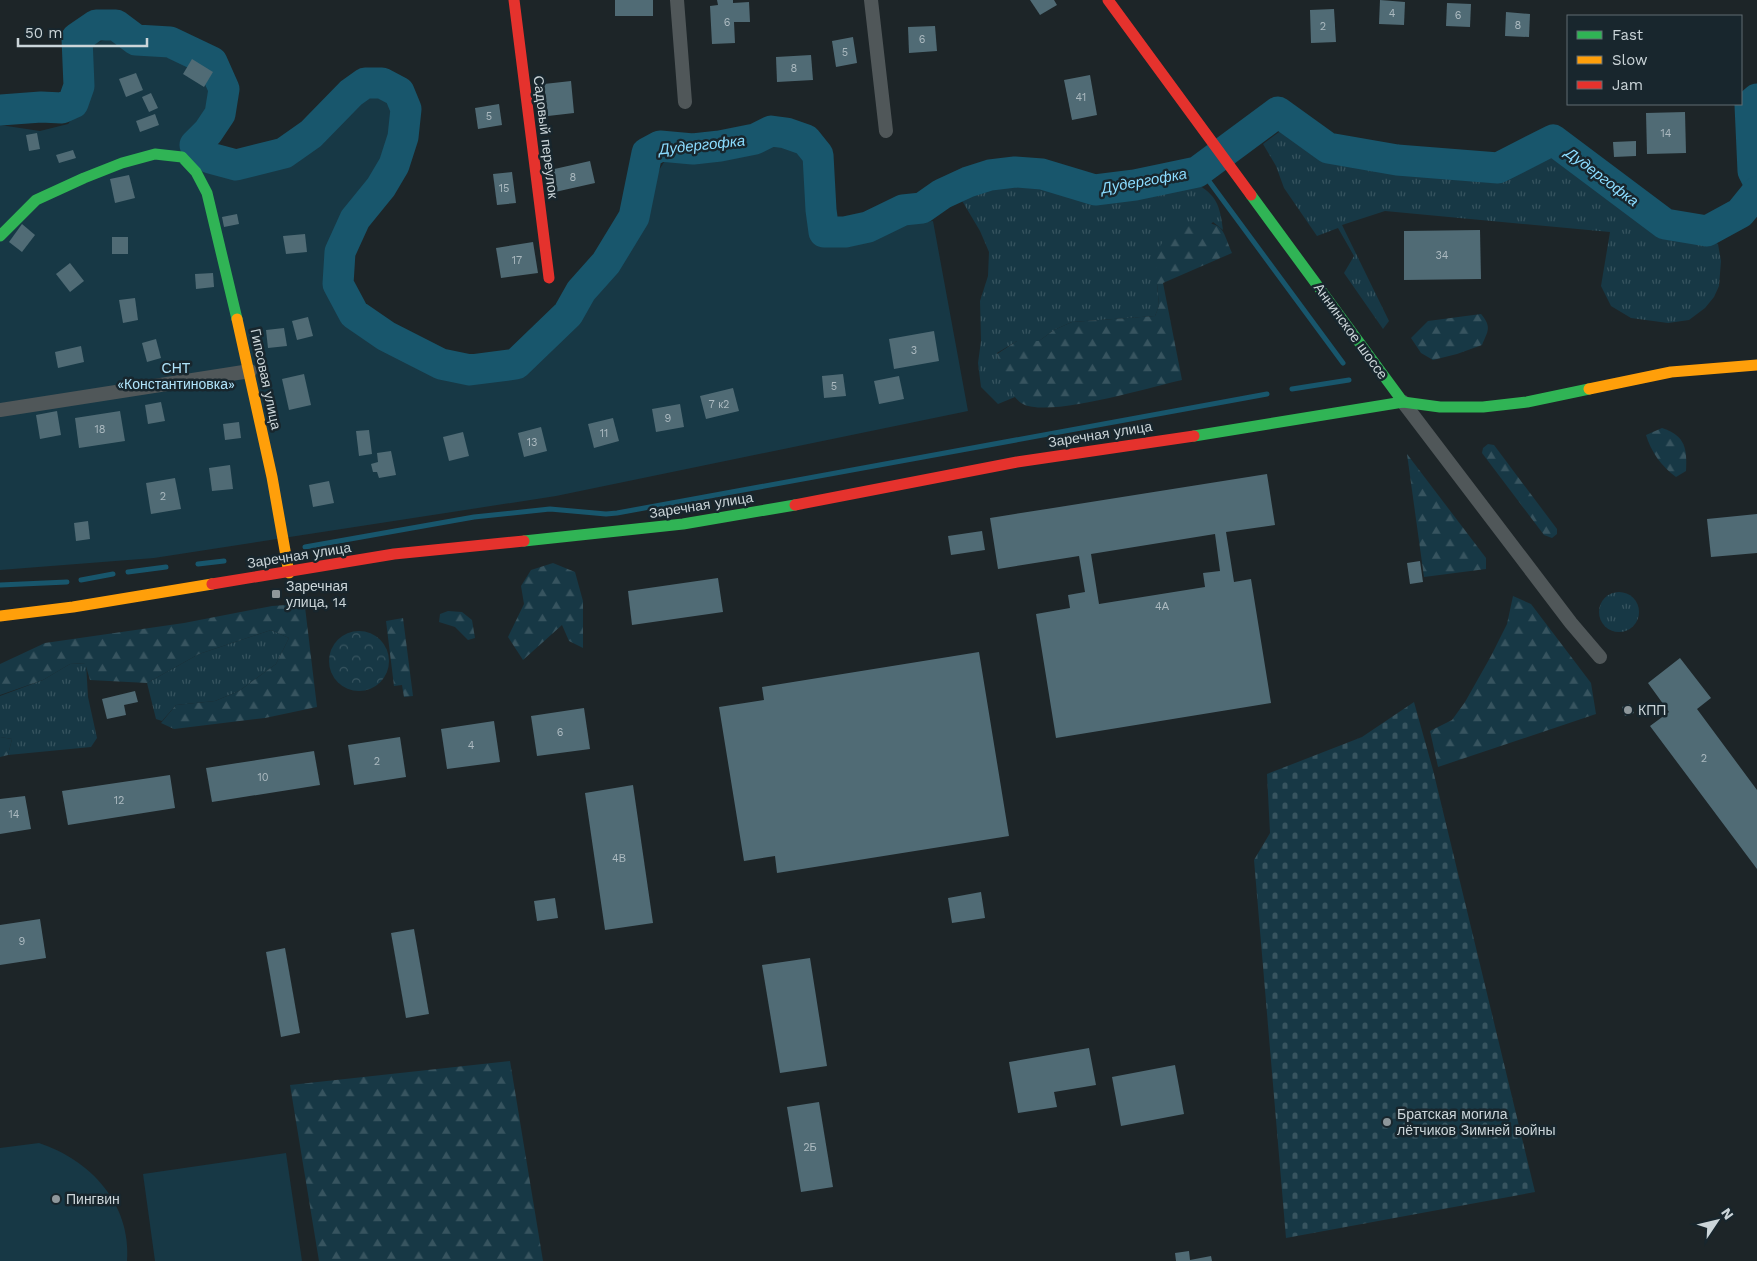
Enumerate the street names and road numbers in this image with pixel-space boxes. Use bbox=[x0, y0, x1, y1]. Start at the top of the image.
street label: Садовый переулок bbox=[531, 75, 562, 200]
street label: Аннинское шоссе bbox=[1311, 280, 1391, 382]
street label: Гипсовая улица bbox=[247, 327, 285, 431]
street label: Заречная улица bbox=[1047, 418, 1153, 450]
street label: Заречная улица bbox=[648, 489, 754, 521]
street label: Заречная улица bbox=[246, 539, 352, 571]

